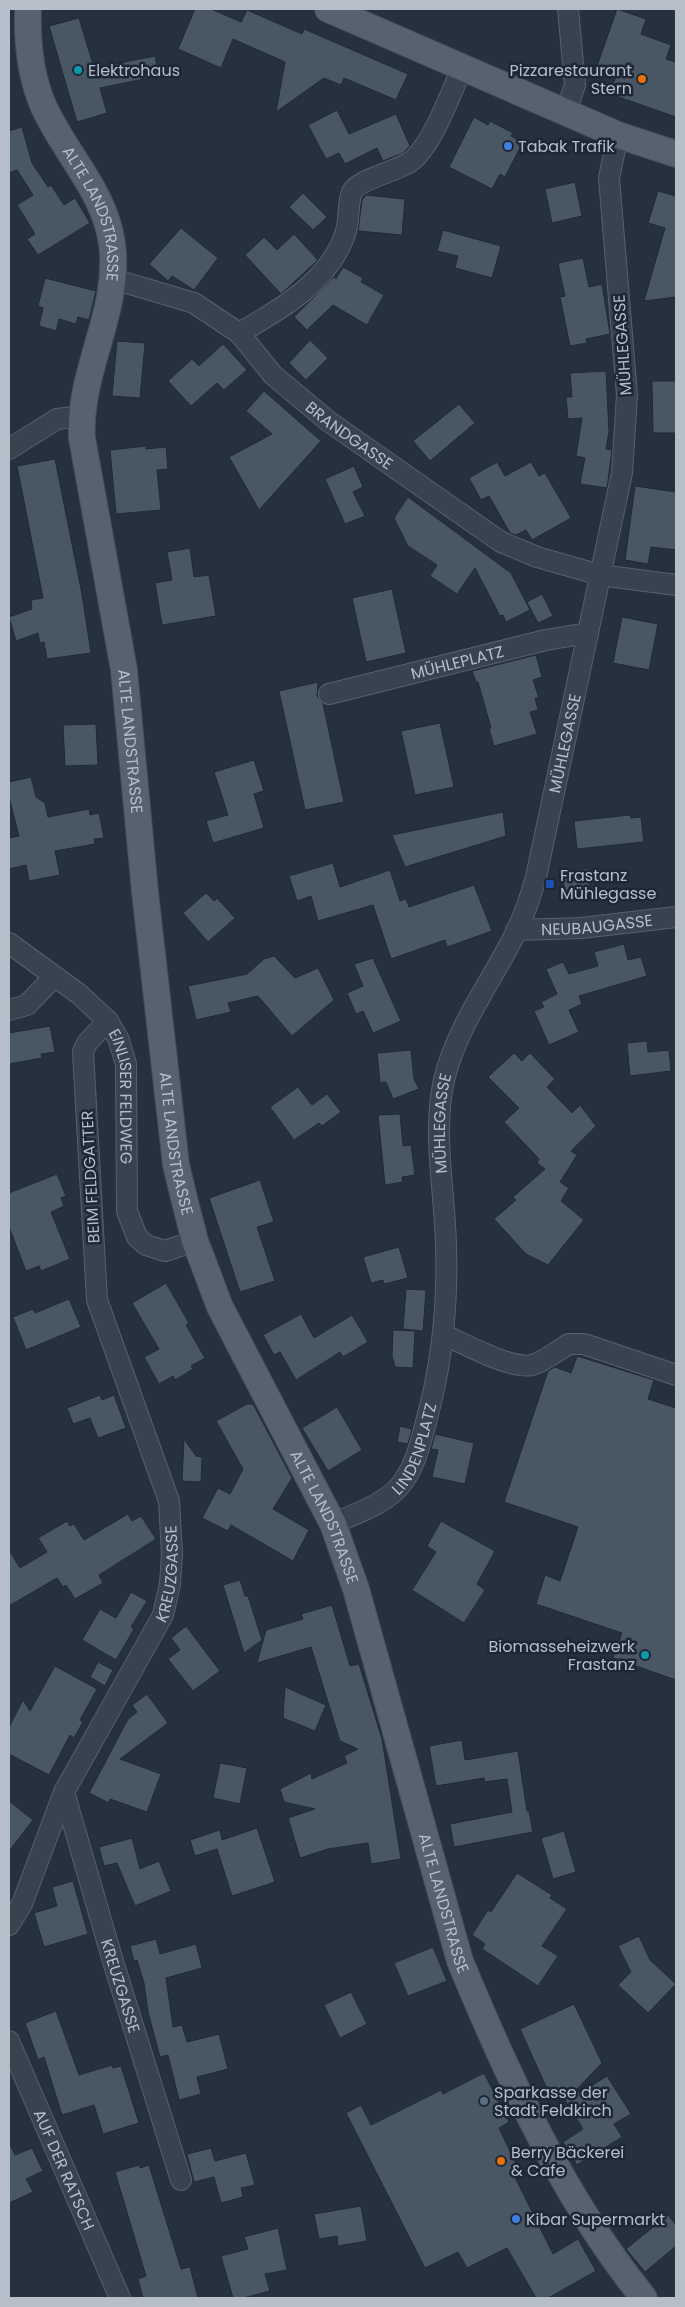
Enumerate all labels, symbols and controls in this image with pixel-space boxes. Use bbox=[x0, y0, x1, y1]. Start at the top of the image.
place label: Elektrohaus bbox=[88, 59, 180, 82]
place label: Pizzarestaurant Stern bbox=[509, 59, 632, 100]
marker: Elektrohaus bbox=[72, 64, 84, 76]
marker: Pizzarestaurant Stern bbox=[636, 73, 648, 85]
place label: Tabak Trafik bbox=[518, 135, 615, 158]
marker: Tabak Trafik bbox=[502, 140, 514, 152]
street label: ALTE LANDSTRASSE bbox=[57, 142, 124, 282]
street label: MÜHLEGASSE bbox=[608, 294, 637, 396]
street label: BRANDGASSE bbox=[300, 396, 398, 475]
street label: MÜHLEPLATZ bbox=[408, 640, 506, 685]
street label: ALTE LANDSTRASSE bbox=[112, 668, 149, 814]
street label: MÜHLEGASSE bbox=[543, 692, 587, 795]
place label: Frastanz Mühlegasse bbox=[560, 864, 656, 905]
marker: Frastanz Mühlegasse bbox=[544, 878, 556, 890]
street label: NEUBAUGASSE bbox=[541, 909, 654, 941]
street label: EINLISER FELDWEG bbox=[103, 1024, 138, 1164]
street label: ALTE LANDSTRASSE bbox=[154, 1071, 199, 1218]
street label: MÜHLEGASSE bbox=[428, 1071, 457, 1175]
street label: BEIM FELDGATTER bbox=[76, 1110, 105, 1244]
street label: LINDENPLATZ bbox=[386, 1401, 442, 1500]
street label: ALTE LANDSTRASSE bbox=[284, 1446, 364, 1587]
street label: KREUZGASSE bbox=[150, 1525, 184, 1627]
place label: Biomasseheizwerk Frastanz bbox=[488, 1635, 636, 1676]
marker: Biomasseheizwerk Frastanz bbox=[639, 1649, 651, 1661]
street label: ALTE LANDSTRASSE bbox=[413, 1831, 475, 1977]
street label: KREUZGASSE bbox=[95, 1936, 146, 2036]
place label: Sparkasse der Stadt Feldkirch bbox=[494, 2081, 612, 2122]
marker: Sparkasse der Stadt Feldkirch bbox=[478, 2095, 490, 2107]
street label: AUF DER RATSCH bbox=[28, 2106, 100, 2234]
place label: Berry Bäckerei & Cafe bbox=[511, 2141, 624, 2182]
marker: Berry Bäckerei & Cafe bbox=[495, 2155, 507, 2167]
place label: Kibar Supermarkt bbox=[526, 2208, 665, 2231]
marker: Kibar Supermarkt bbox=[510, 2213, 522, 2225]

